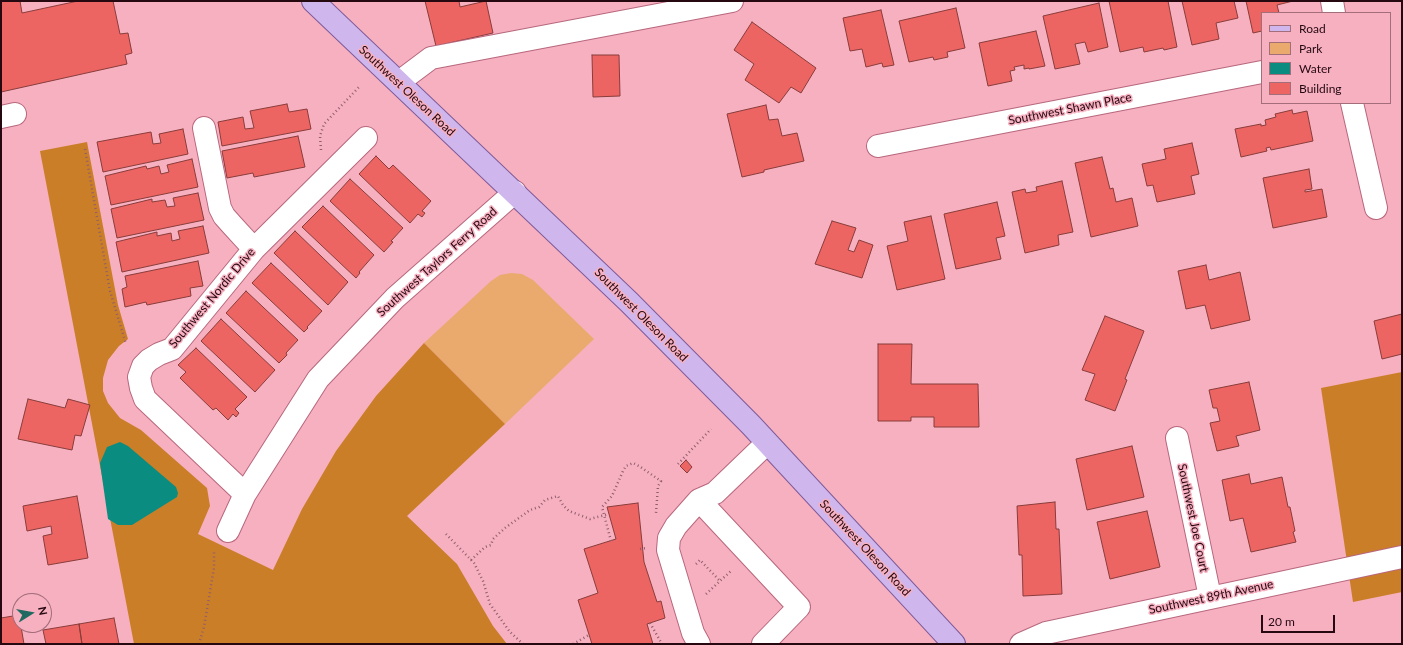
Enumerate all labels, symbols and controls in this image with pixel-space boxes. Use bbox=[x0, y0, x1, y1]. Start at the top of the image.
legend bbox=[1261, 12, 1391, 104]
text: Road bbox=[1299, 21, 1326, 36]
text: Park bbox=[1299, 41, 1322, 56]
street label: Southwest Oleson Road bbox=[356, 43, 458, 139]
text: Water bbox=[1299, 61, 1332, 76]
text: Building bbox=[1299, 81, 1342, 96]
street label: Southwest Shawn Place bbox=[1007, 90, 1133, 128]
street label: Southwest Taylors Ferry Road bbox=[374, 204, 500, 320]
street label: Southwest Nordic Drive bbox=[166, 245, 258, 351]
street label: Southwest Oleson Road bbox=[591, 265, 691, 365]
street label: Southwest Joe Court bbox=[1174, 463, 1212, 573]
street label: Southwest Oleson Road bbox=[817, 497, 913, 599]
street label: Southwest 89th Avenue bbox=[1147, 577, 1275, 617]
north arrow bbox=[12, 593, 52, 633]
text: N bbox=[36, 605, 50, 616]
scale bar bbox=[1263, 607, 1337, 633]
text: 20 m bbox=[1268, 614, 1295, 629]

